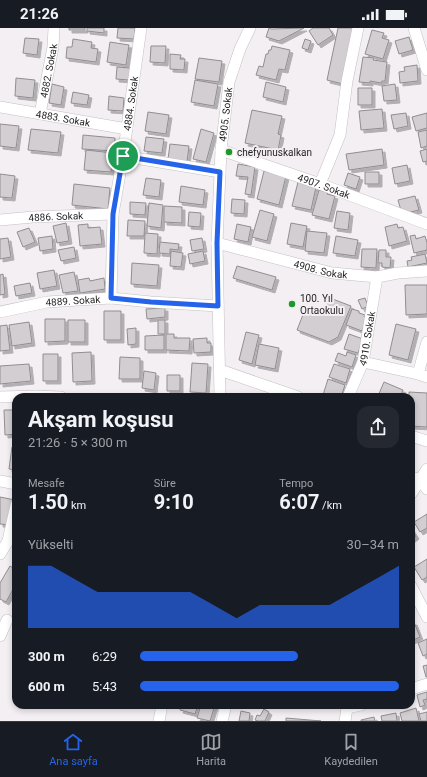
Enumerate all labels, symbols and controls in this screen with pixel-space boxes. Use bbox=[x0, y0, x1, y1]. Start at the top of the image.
text: 21:26 bbox=[20, 5, 59, 23]
street label: 4882. Sokak bbox=[38, 43, 59, 99]
street label: 4884. Sokak bbox=[121, 75, 140, 131]
street label: 4905. Sokak bbox=[217, 86, 234, 142]
street label: 4883. Sokak bbox=[35, 108, 92, 128]
pin bbox=[106, 139, 140, 173]
icon: arrive bbox=[112, 145, 134, 167]
marker: chefyunuskalkan bbox=[224, 147, 234, 157]
place label: chefyunuskalkan bbox=[237, 147, 312, 158]
street label: 4907. Sokak bbox=[296, 171, 353, 201]
street label: 4886. Sokak bbox=[28, 210, 84, 223]
street label: 4908. Sokak bbox=[293, 258, 349, 280]
street label: 4889. Sokak bbox=[45, 293, 102, 308]
place label: 100. Yıl Ortaokulu bbox=[300, 293, 343, 316]
marker: 100. Yıl Ortaokulu bbox=[287, 299, 297, 309]
street label: 4910. Sokak bbox=[357, 310, 377, 367]
button: share bbox=[357, 406, 399, 448]
text: Akşam koşusu bbox=[28, 407, 174, 432]
text: 21:26 · 5 × 300 m bbox=[28, 435, 127, 450]
text: Mesafe bbox=[28, 477, 65, 490]
text: Süre bbox=[154, 477, 176, 490]
text: Tempo bbox=[279, 477, 313, 490]
text: 1.50 bbox=[28, 490, 68, 514]
text: 9:10 bbox=[154, 490, 194, 514]
text: 6:07 bbox=[279, 490, 319, 514]
text: km bbox=[68, 499, 86, 512]
text: /km bbox=[319, 499, 342, 512]
text: Yükselti bbox=[28, 537, 74, 552]
text: 30–34 m bbox=[347, 537, 399, 552]
text: 300 m bbox=[28, 649, 65, 664]
text: 6:29 bbox=[92, 649, 117, 664]
text: 600 m bbox=[28, 679, 65, 694]
text: 5:43 bbox=[92, 679, 117, 694]
tab: Ana sayfa bbox=[49, 731, 98, 768]
tab: Harita bbox=[196, 731, 226, 768]
tab: Kaydedilen bbox=[324, 731, 378, 768]

